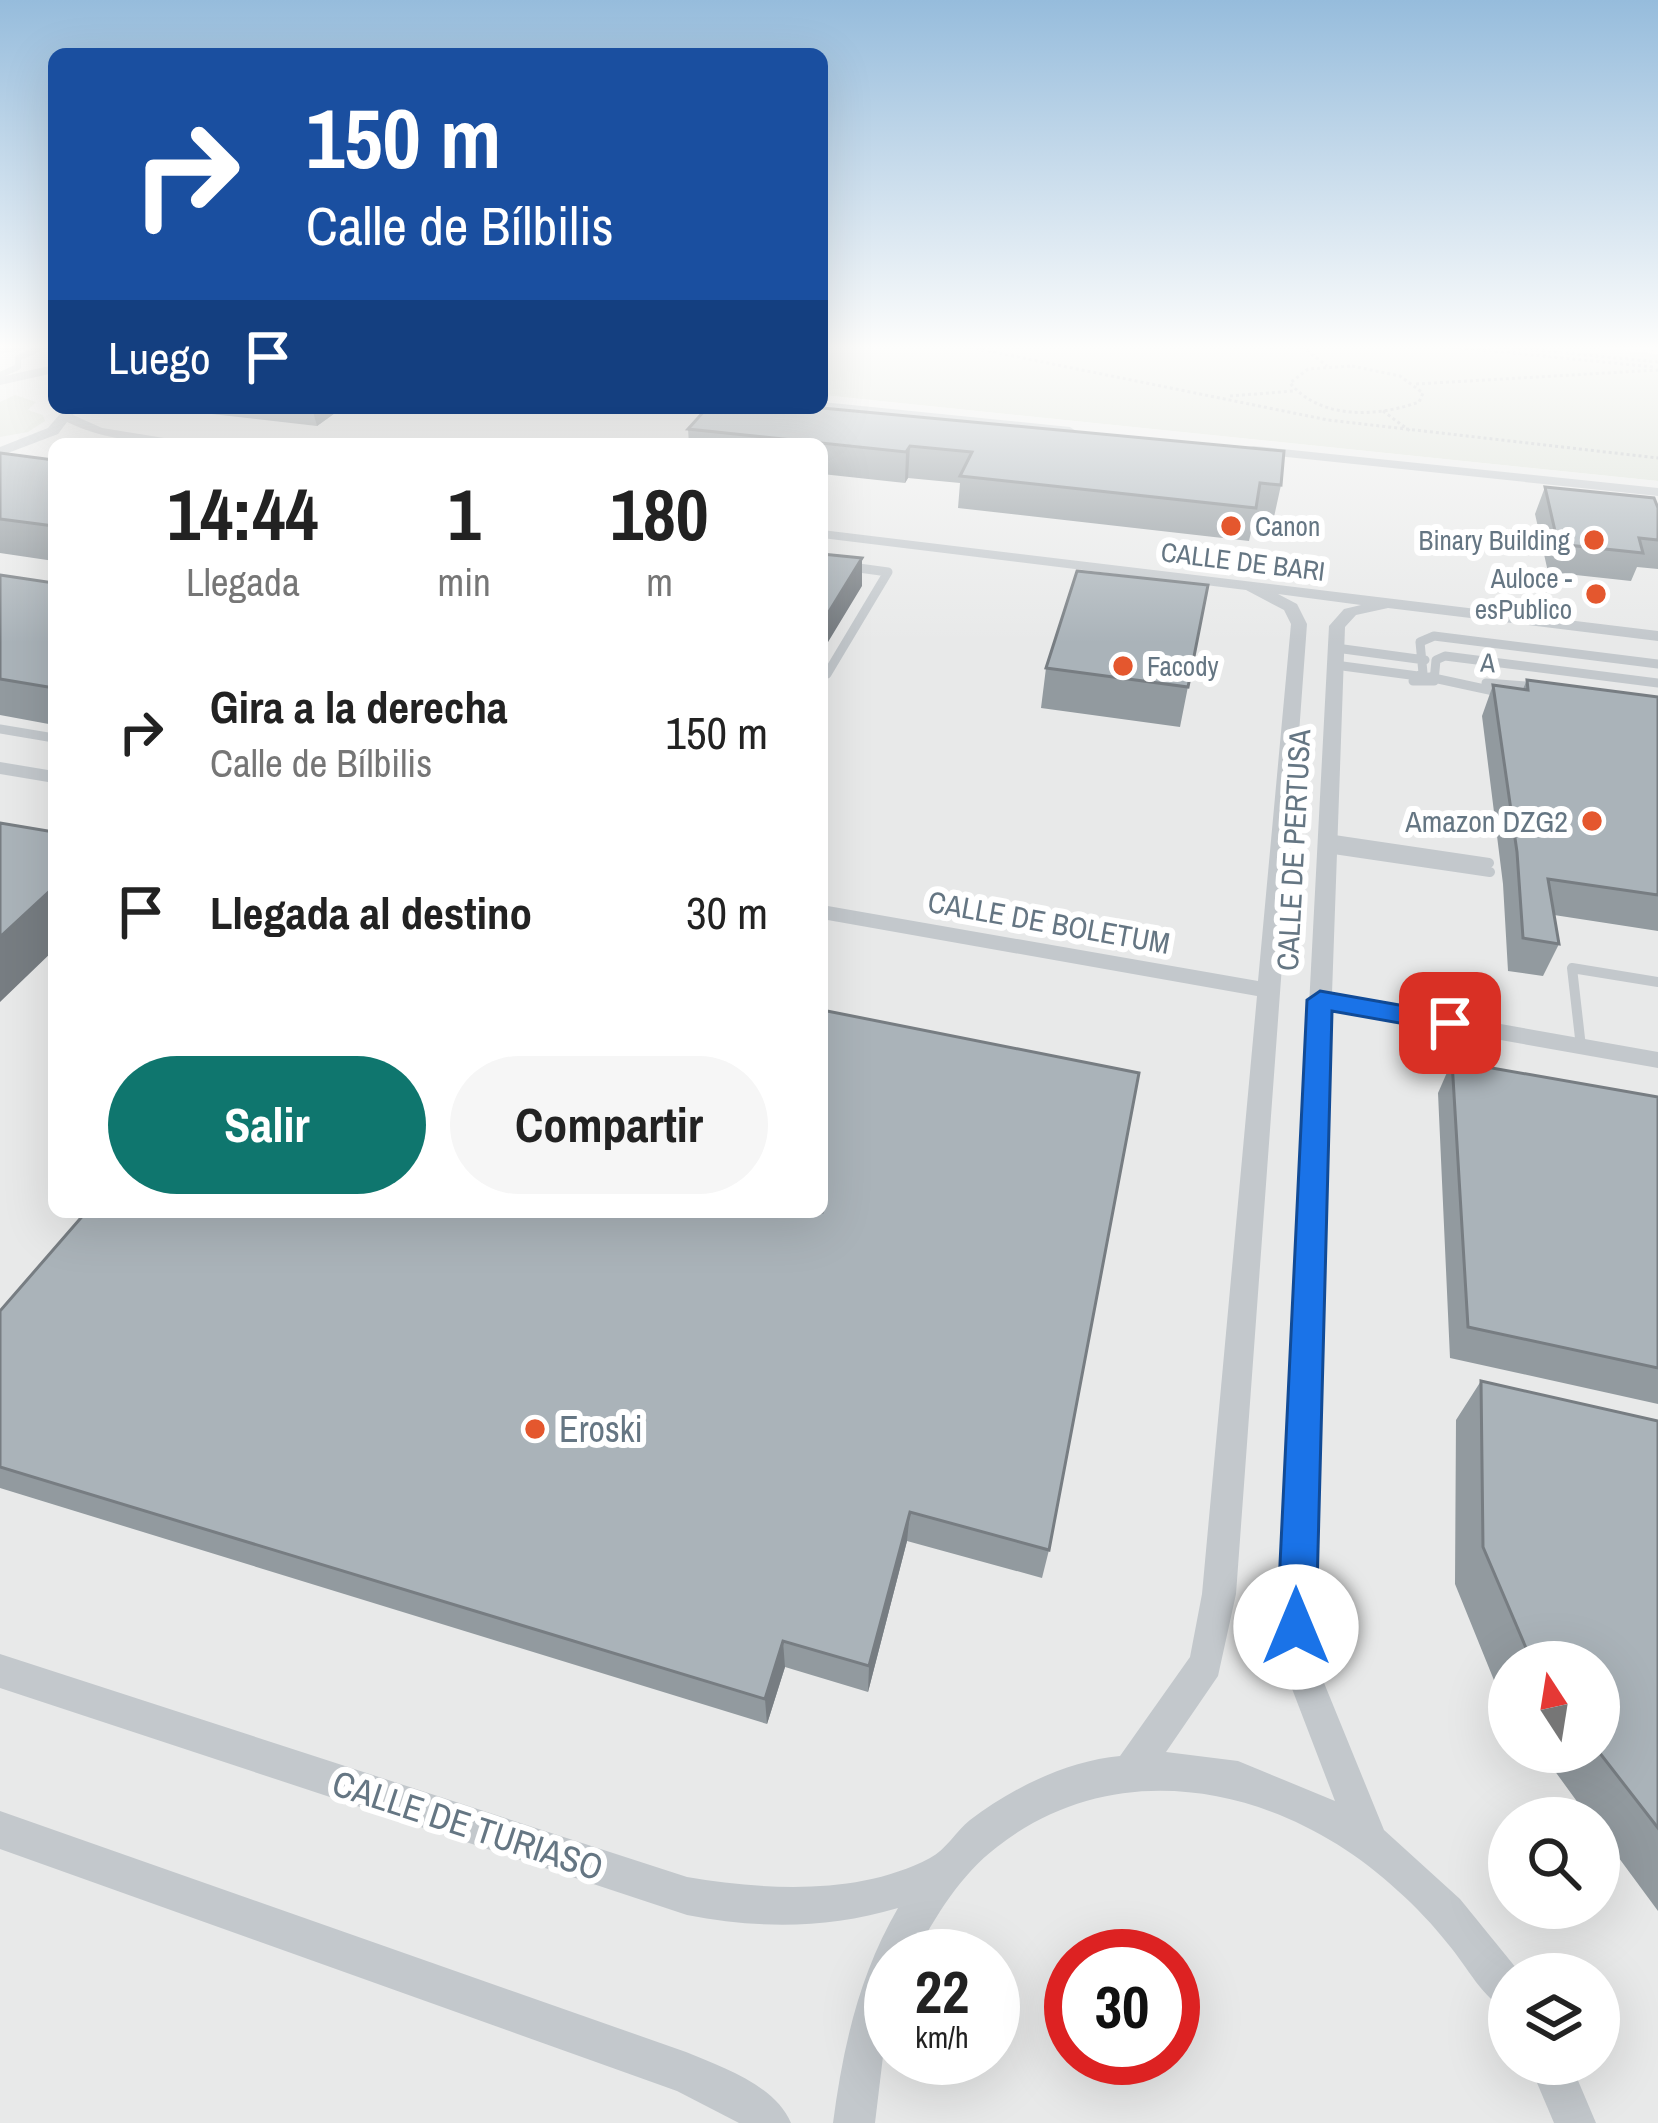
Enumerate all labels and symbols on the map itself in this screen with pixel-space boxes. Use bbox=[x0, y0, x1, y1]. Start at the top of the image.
place label: Canon bbox=[1255, 508, 1320, 544]
marker: Canon bbox=[1218, 513, 1244, 539]
place label: Binary Building bbox=[1419, 522, 1571, 558]
marker: Binary Building bbox=[1581, 527, 1607, 553]
street label: CALLE DE BARI bbox=[1159, 533, 1327, 589]
place label: Auloce - esPublico bbox=[1475, 560, 1573, 627]
marker: Auloce - esPublico bbox=[1583, 581, 1609, 607]
street label: A bbox=[1478, 643, 1497, 680]
place label: Facody bbox=[1147, 648, 1219, 684]
marker: Facody bbox=[1110, 653, 1136, 679]
street label: CALLE DE PERTUSA bbox=[1267, 728, 1319, 972]
place label: Amazon DZG2 bbox=[1404, 801, 1568, 841]
marker: Amazon DZG2 bbox=[1579, 808, 1605, 834]
street label: CALLE DE BOLETUM bbox=[925, 881, 1173, 963]
pin bbox=[1399, 972, 1501, 1074]
place label: Eroski bbox=[559, 1405, 643, 1453]
marker: Eroski bbox=[522, 1416, 548, 1442]
position arrow bbox=[1233, 1564, 1359, 1690]
north arrow bbox=[1488, 1641, 1620, 1773]
street label: CALLE DE TURIASO bbox=[327, 1759, 609, 1891]
speed limit sign: 30 bbox=[1044, 1929, 1200, 2085]

